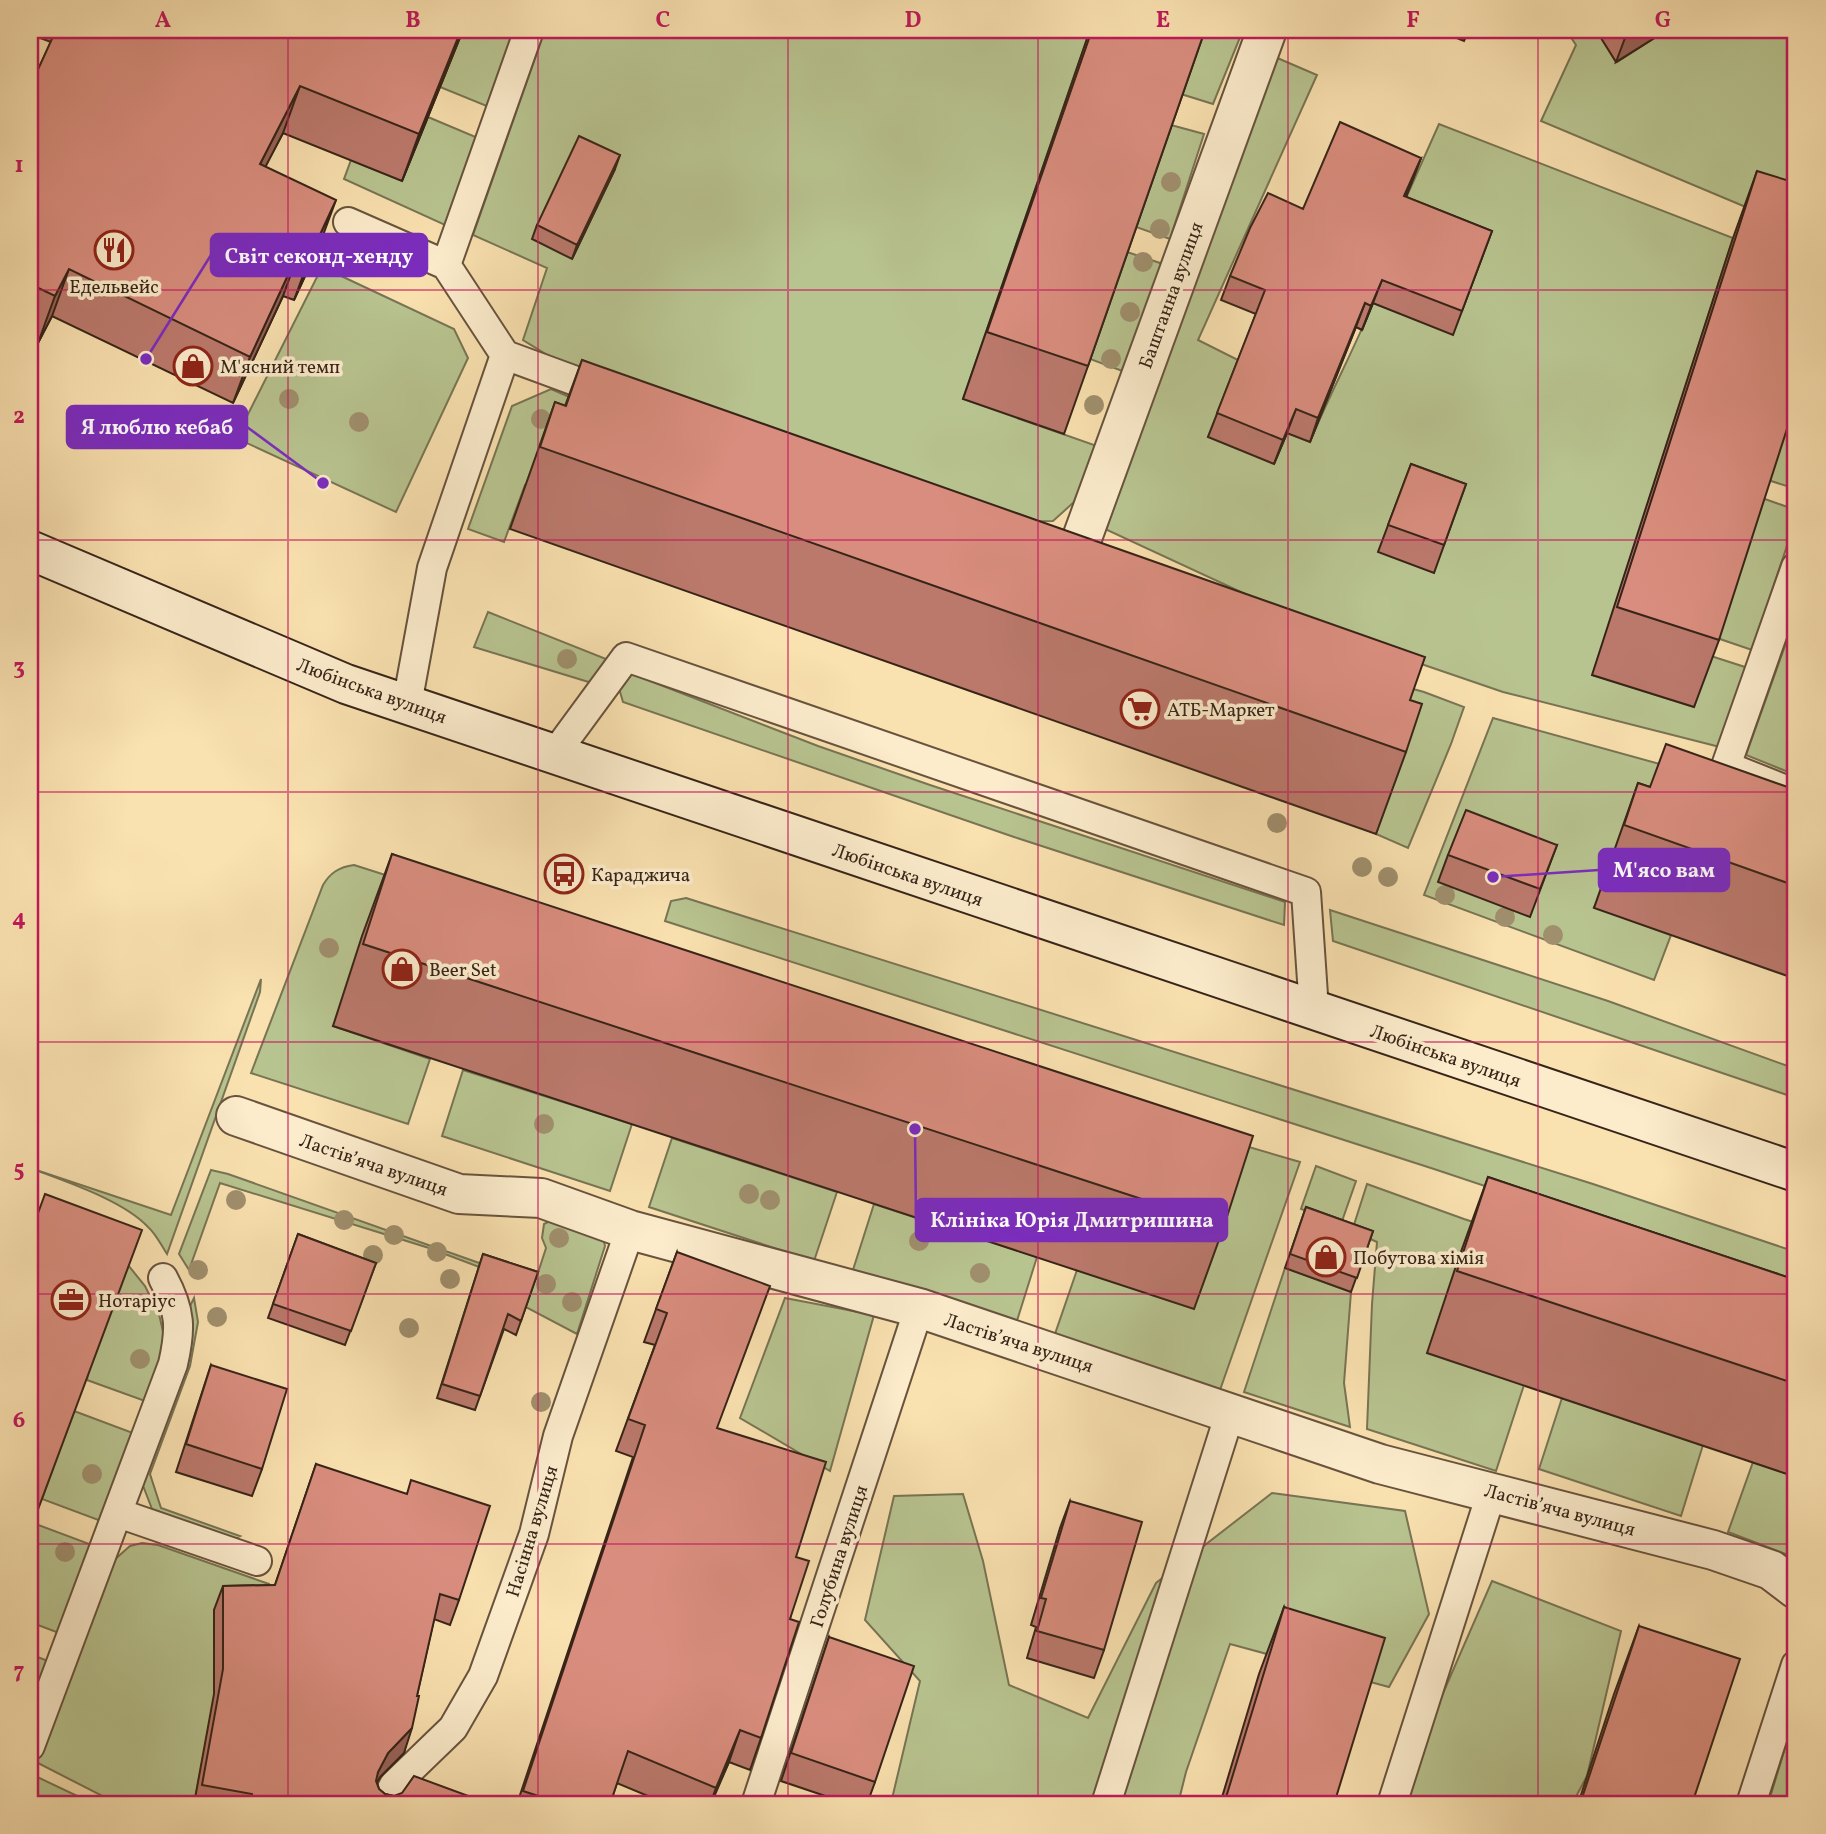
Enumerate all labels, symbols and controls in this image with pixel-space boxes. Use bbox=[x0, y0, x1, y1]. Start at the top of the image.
text: A bbox=[155, 5, 171, 37]
text: B bbox=[405, 5, 421, 37]
text: C bbox=[656, 5, 670, 37]
text: D bbox=[905, 5, 922, 37]
text: E bbox=[1156, 5, 1170, 37]
text: F bbox=[1406, 5, 1420, 37]
text: G bbox=[1655, 5, 1671, 37]
text: 1 bbox=[14, 150, 24, 182]
street label: Баштанна вулиця bbox=[1133, 219, 1211, 373]
restaurant icon: Едельвейс bbox=[93, 229, 135, 271]
callout: Світ секонд-хенду bbox=[211, 234, 427, 276]
text: Світ секонд-хенду bbox=[225, 243, 413, 272]
place label: Едельвейс bbox=[69, 275, 159, 301]
shop icon: М'ясний темп bbox=[172, 345, 214, 387]
place label: М'ясний темп bbox=[220, 355, 340, 381]
text: 2 bbox=[13, 401, 25, 433]
callout: Я люблю кебаб bbox=[67, 406, 247, 448]
text: Я люблю кебаб bbox=[81, 414, 233, 443]
text: 3 bbox=[13, 652, 25, 684]
street label: Любінська вулиця bbox=[293, 653, 450, 731]
supermarket icon: АТБ-Маркет bbox=[1119, 688, 1161, 730]
place label: АТБ-Маркет bbox=[1167, 698, 1275, 724]
street label: Любінська вулиця bbox=[828, 838, 986, 914]
callout: М'ясо вам bbox=[1599, 849, 1729, 891]
bus stop icon: Караджича bbox=[543, 853, 585, 895]
text: М'ясо вам bbox=[1613, 857, 1715, 886]
place label: Караджича bbox=[591, 863, 690, 889]
text: 4 bbox=[12, 903, 26, 935]
shop icon: Beer Set bbox=[381, 948, 423, 990]
place label: Beer Set bbox=[429, 958, 497, 984]
street label: Любінська вулиця bbox=[1366, 1019, 1524, 1095]
street label: Ластівʼяча вулиця bbox=[296, 1128, 451, 1203]
text: 5 bbox=[13, 1154, 25, 1186]
callout: Клініка Юрія Дмитришина bbox=[916, 1199, 1227, 1241]
text: Клініка Юрія Дмитришина bbox=[930, 1207, 1214, 1236]
shop icon: Побутова хімія bbox=[1305, 1236, 1347, 1278]
place label: Побутова хімія bbox=[1353, 1246, 1484, 1272]
office icon: Нотаріус bbox=[50, 1279, 92, 1321]
place label: Нотаріус bbox=[98, 1289, 176, 1315]
street label: Ластівʼяча вулиця bbox=[941, 1308, 1096, 1380]
text: 6 bbox=[13, 1405, 25, 1437]
street label: Насінна вулиця bbox=[501, 1462, 565, 1601]
street label: Ластівʼяча вулиця bbox=[1481, 1478, 1638, 1544]
street label: Голубина вулиця bbox=[805, 1482, 875, 1631]
text: 7 bbox=[14, 1656, 25, 1688]

